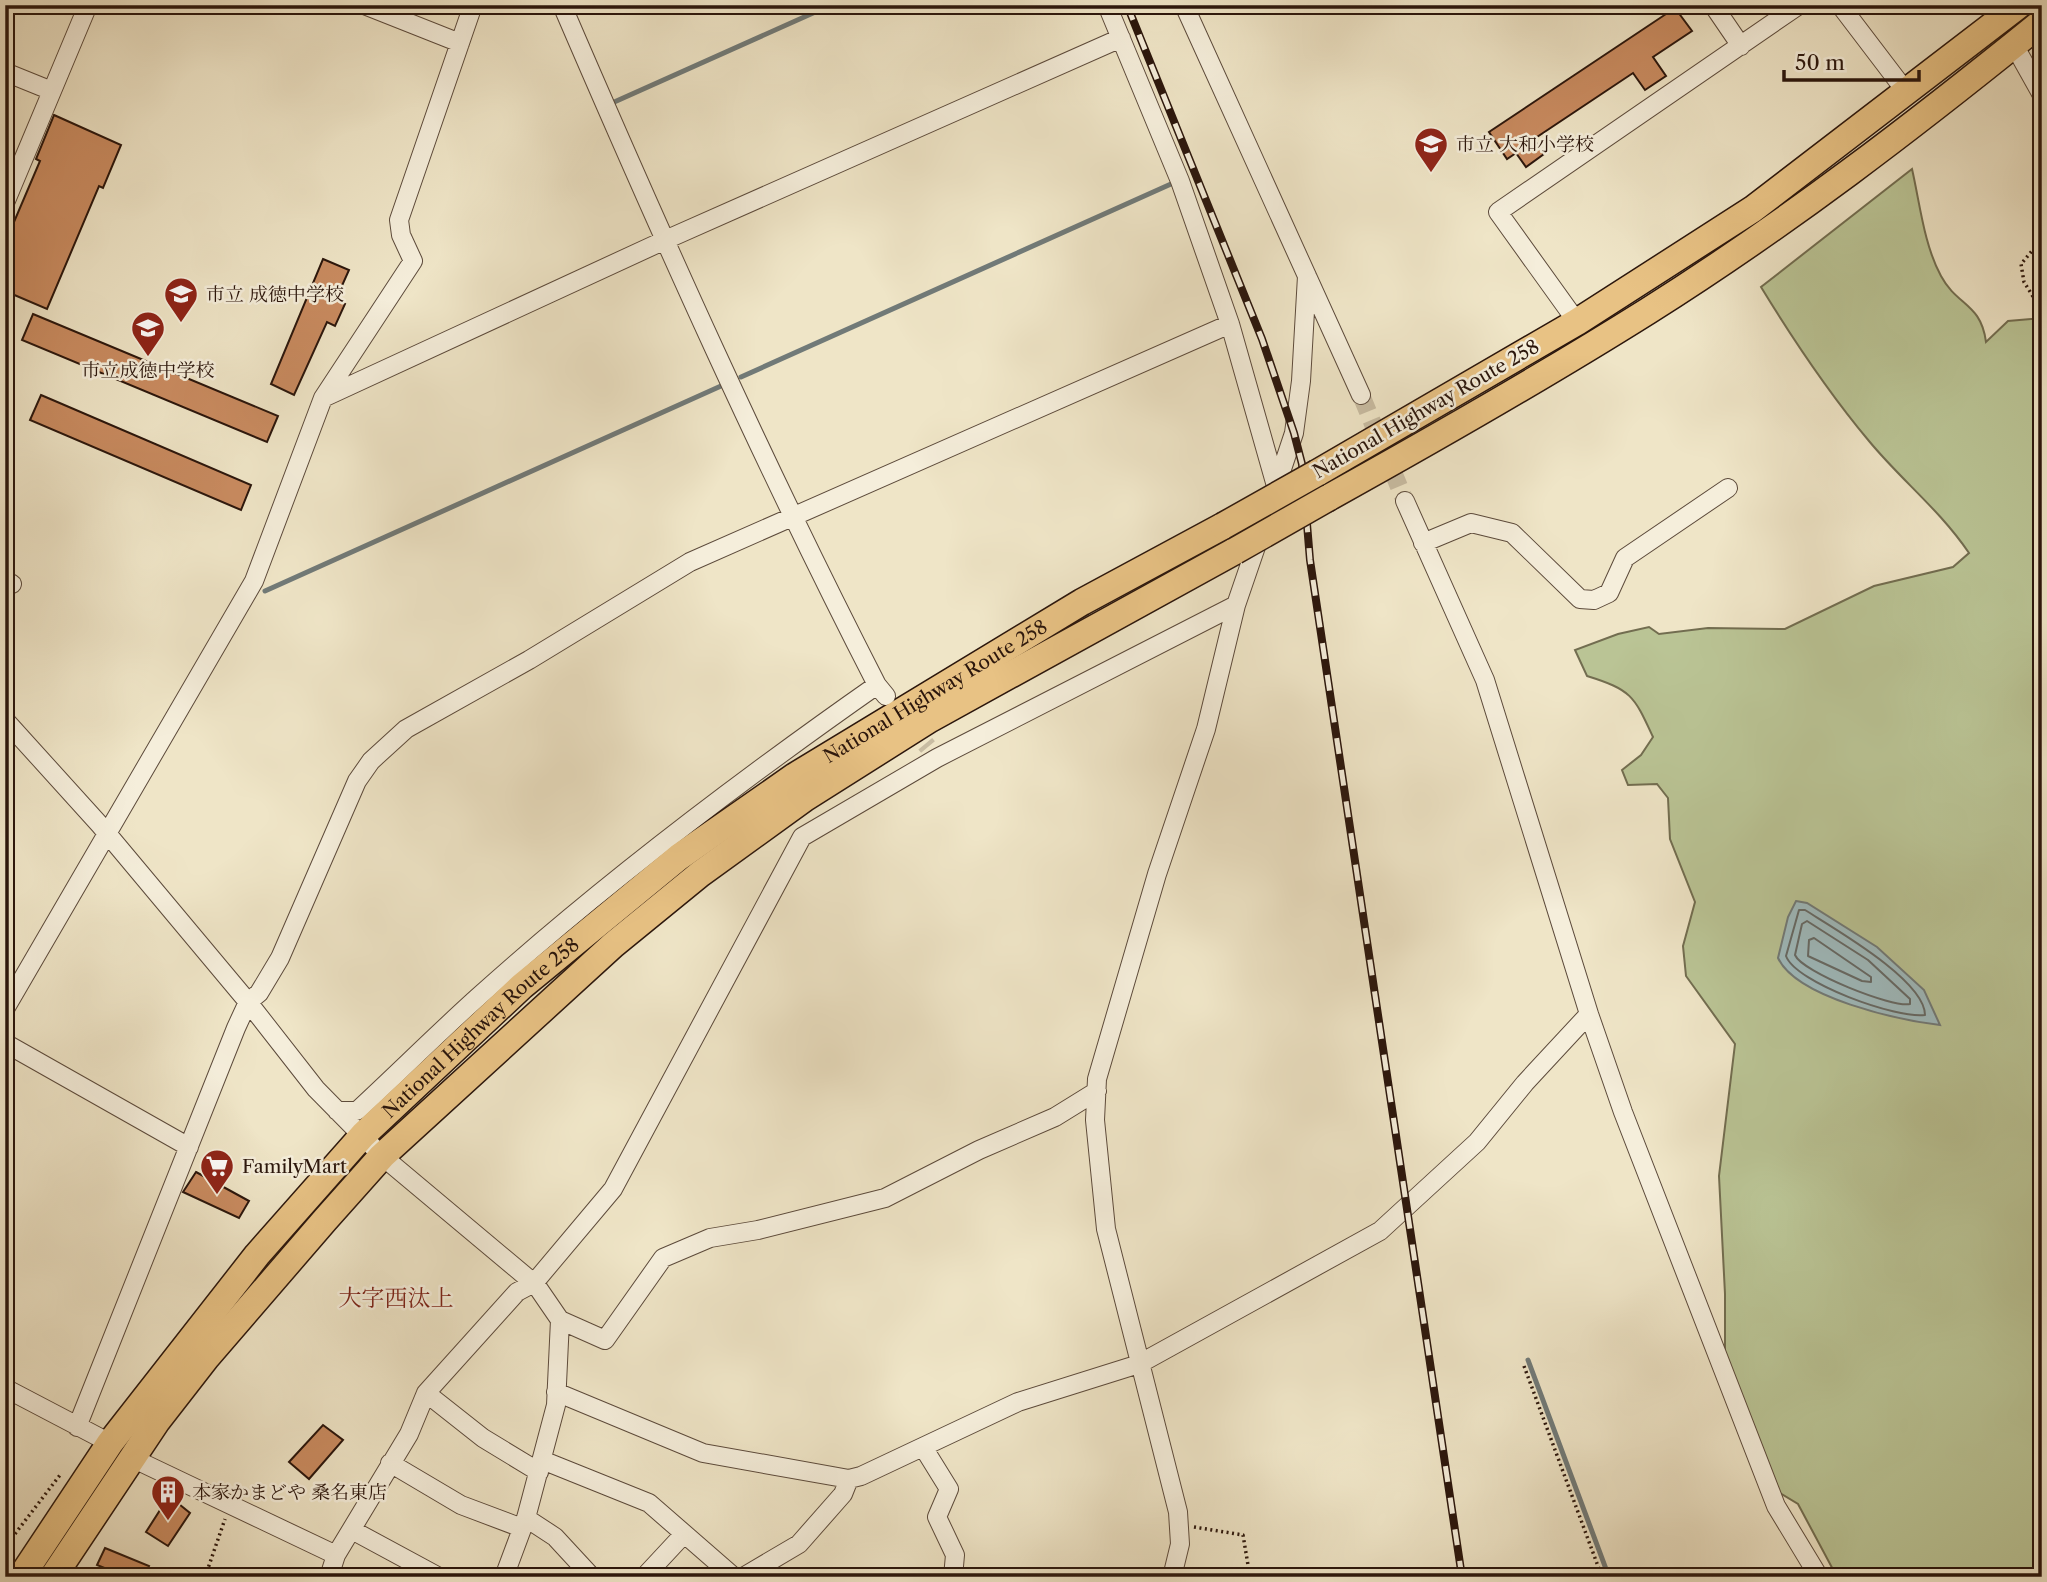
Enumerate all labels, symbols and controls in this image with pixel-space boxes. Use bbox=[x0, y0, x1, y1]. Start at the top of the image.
scale bar bbox=[1784, 38, 1919, 82]
text: 50 m bbox=[1795, 50, 1845, 75]
school or university icon: 市立 大和小学校 bbox=[1412, 125, 1450, 174]
place label: 市立 大和小学校 bbox=[1456, 133, 1594, 156]
school or university icon: 市立 成徳中学校 bbox=[162, 275, 200, 324]
place label: 市立 成徳中学校 bbox=[206, 283, 344, 306]
school or university icon: 市立成徳中学校 bbox=[129, 309, 167, 358]
street label: National Highway Route 258 bbox=[1309, 335, 1543, 483]
place label: 市立成徳中学校 bbox=[81, 359, 215, 382]
street label: National Highway Route 258 bbox=[819, 614, 1051, 768]
street label: National Highway Route 258 bbox=[377, 933, 584, 1122]
supermarket icon: FamilyMart bbox=[198, 1147, 236, 1196]
place label: FamilyMart bbox=[242, 1155, 347, 1178]
district label: 大字西汰上 bbox=[339, 1284, 454, 1312]
building icon: 本家かまどや 桑名東店 bbox=[149, 1473, 187, 1522]
place label: 本家かまどや 桑名東店 bbox=[192, 1481, 387, 1504]

